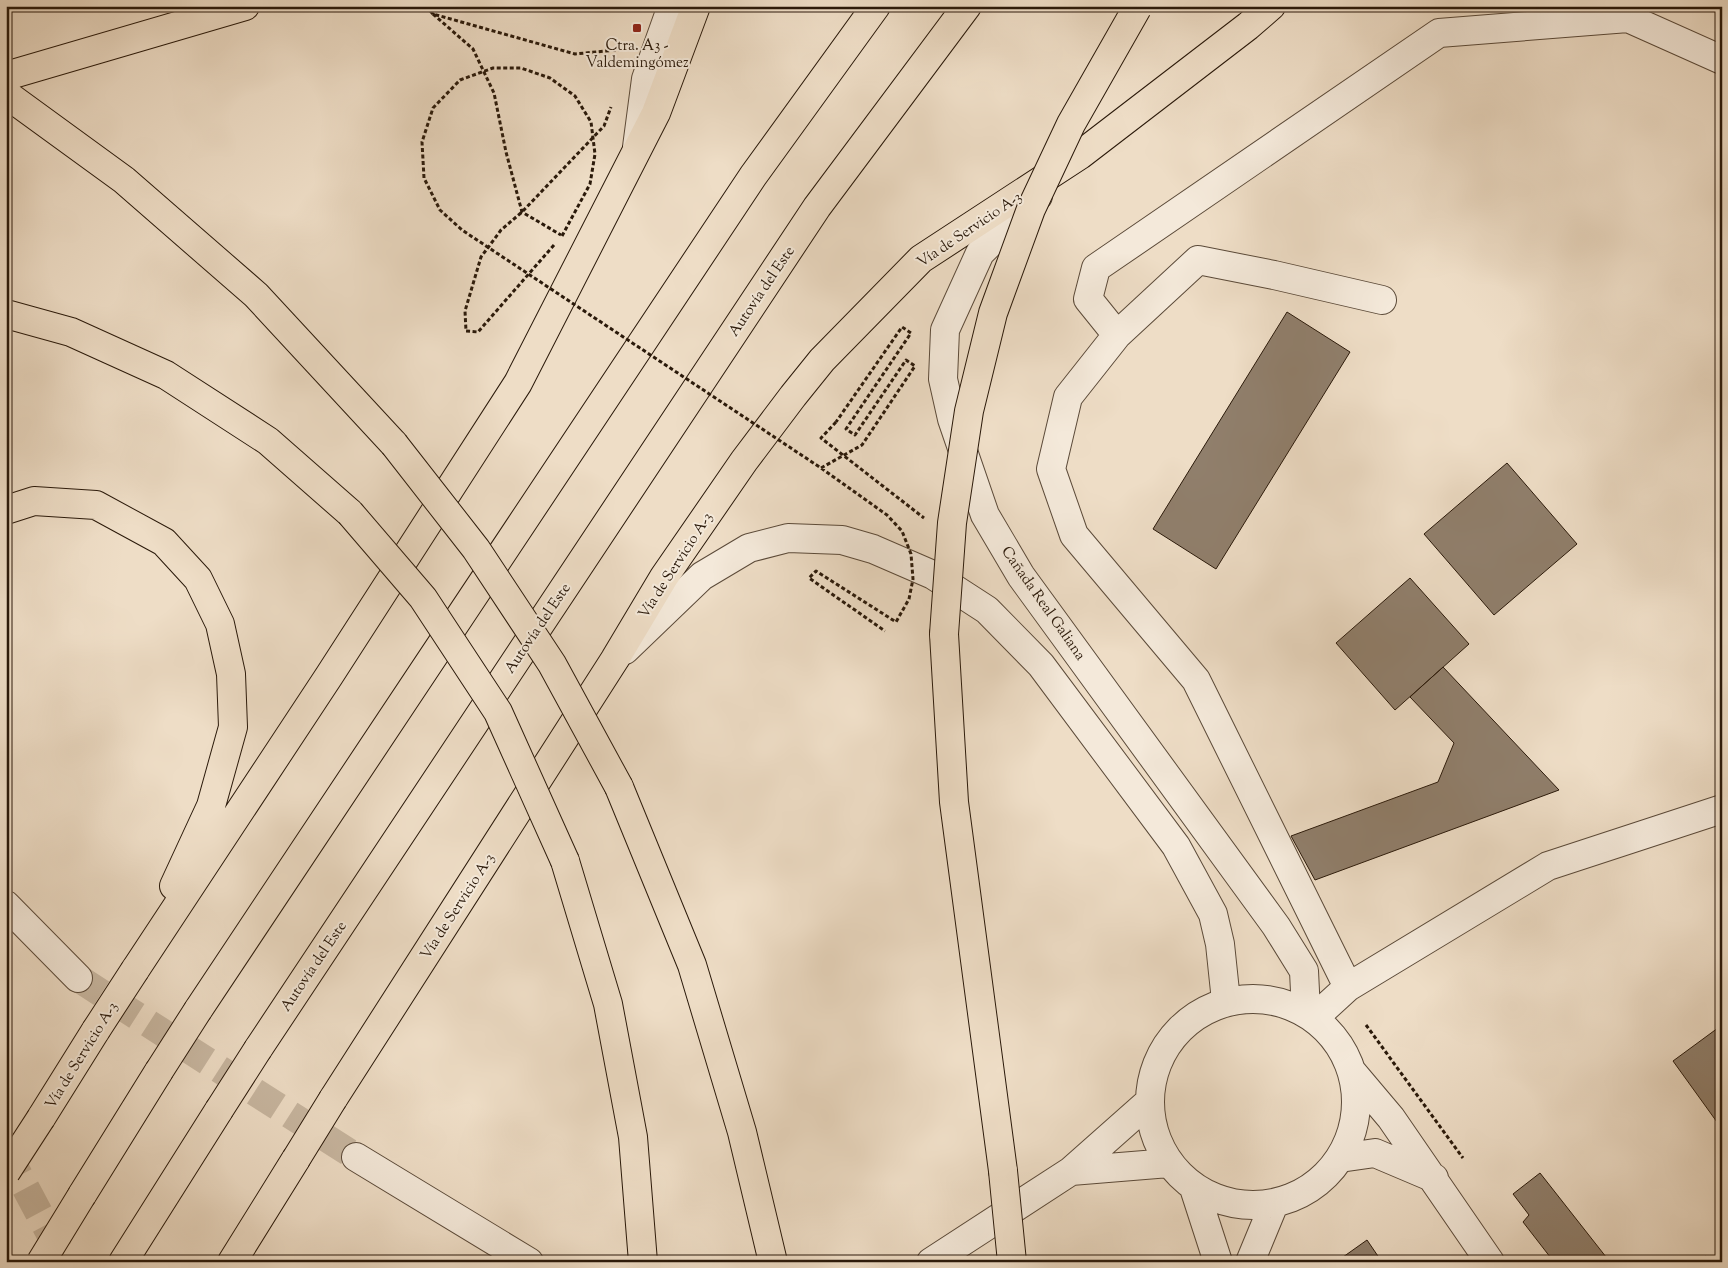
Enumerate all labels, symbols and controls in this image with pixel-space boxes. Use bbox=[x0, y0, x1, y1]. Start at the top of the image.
marker: Ctra. A3 - Valdemingómez bbox=[631, 22, 643, 34]
place label: Ctra. A3 - Valdemingómez bbox=[585, 36, 689, 74]
street label: Vía de Servicio A-3 bbox=[913, 187, 1027, 273]
street label: Autovía del Este bbox=[724, 242, 800, 341]
street label: Vía de Servicio A-3 bbox=[634, 509, 718, 623]
street label: Cañada Real Galiana bbox=[995, 543, 1090, 665]
street label: Autovía del Este bbox=[500, 579, 576, 678]
street label: Vía de Servicio A-3 bbox=[416, 850, 500, 964]
street label: Autovía del Este bbox=[276, 917, 352, 1016]
street label: Vía de Servicio A-3 bbox=[41, 998, 124, 1113]

